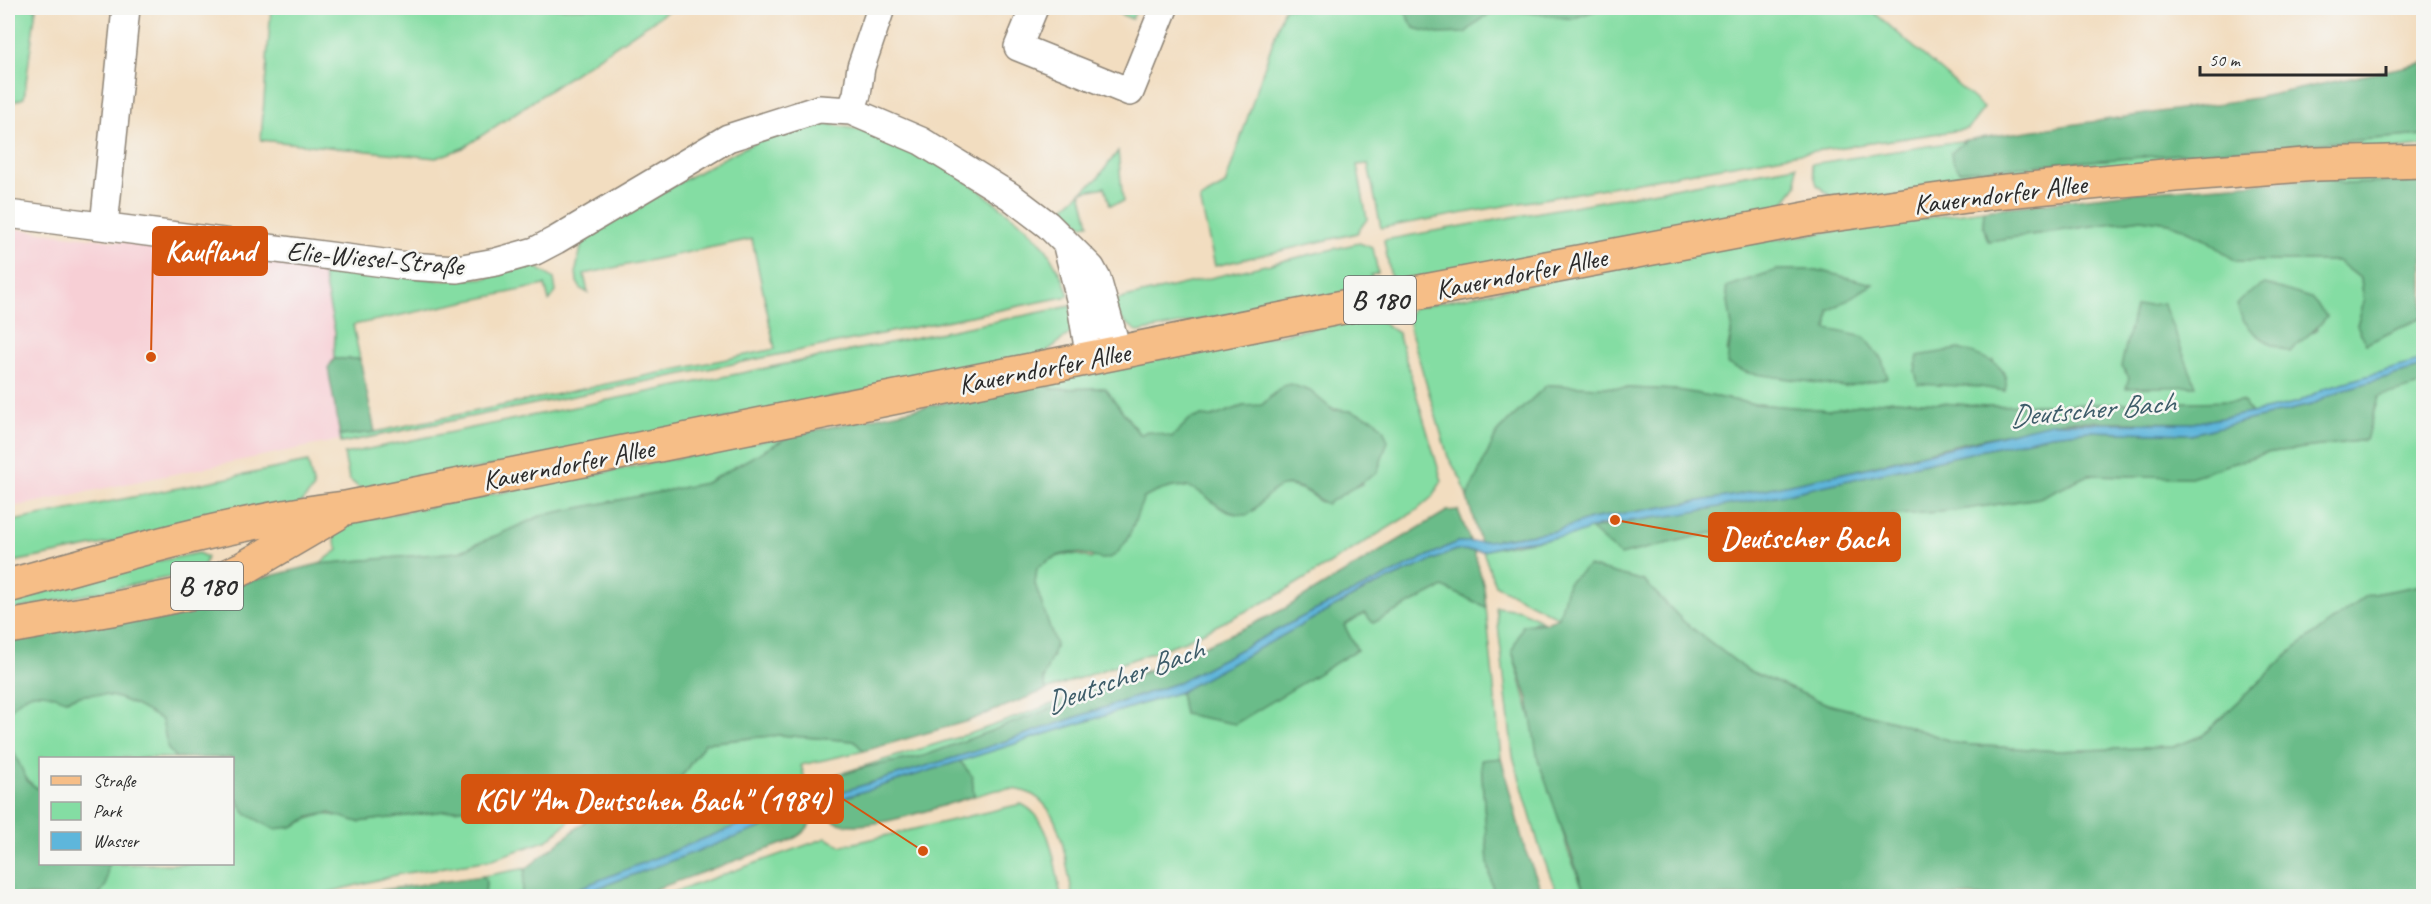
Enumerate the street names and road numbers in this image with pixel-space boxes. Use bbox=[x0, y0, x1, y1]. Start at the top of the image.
street label: Kauerndorfer Allee bbox=[1912, 166, 2090, 222]
street label: Elie-Wiesel-Straße bbox=[285, 233, 467, 283]
street label: Kauerndorfer Allee bbox=[1432, 239, 1612, 307]
road number: B 180 bbox=[1344, 276, 1416, 324]
street label: Kauerndorfer Allee bbox=[955, 334, 1135, 402]
street label: Kauerndorfer Allee bbox=[479, 430, 659, 498]
road number: B 180 bbox=[171, 562, 243, 610]

